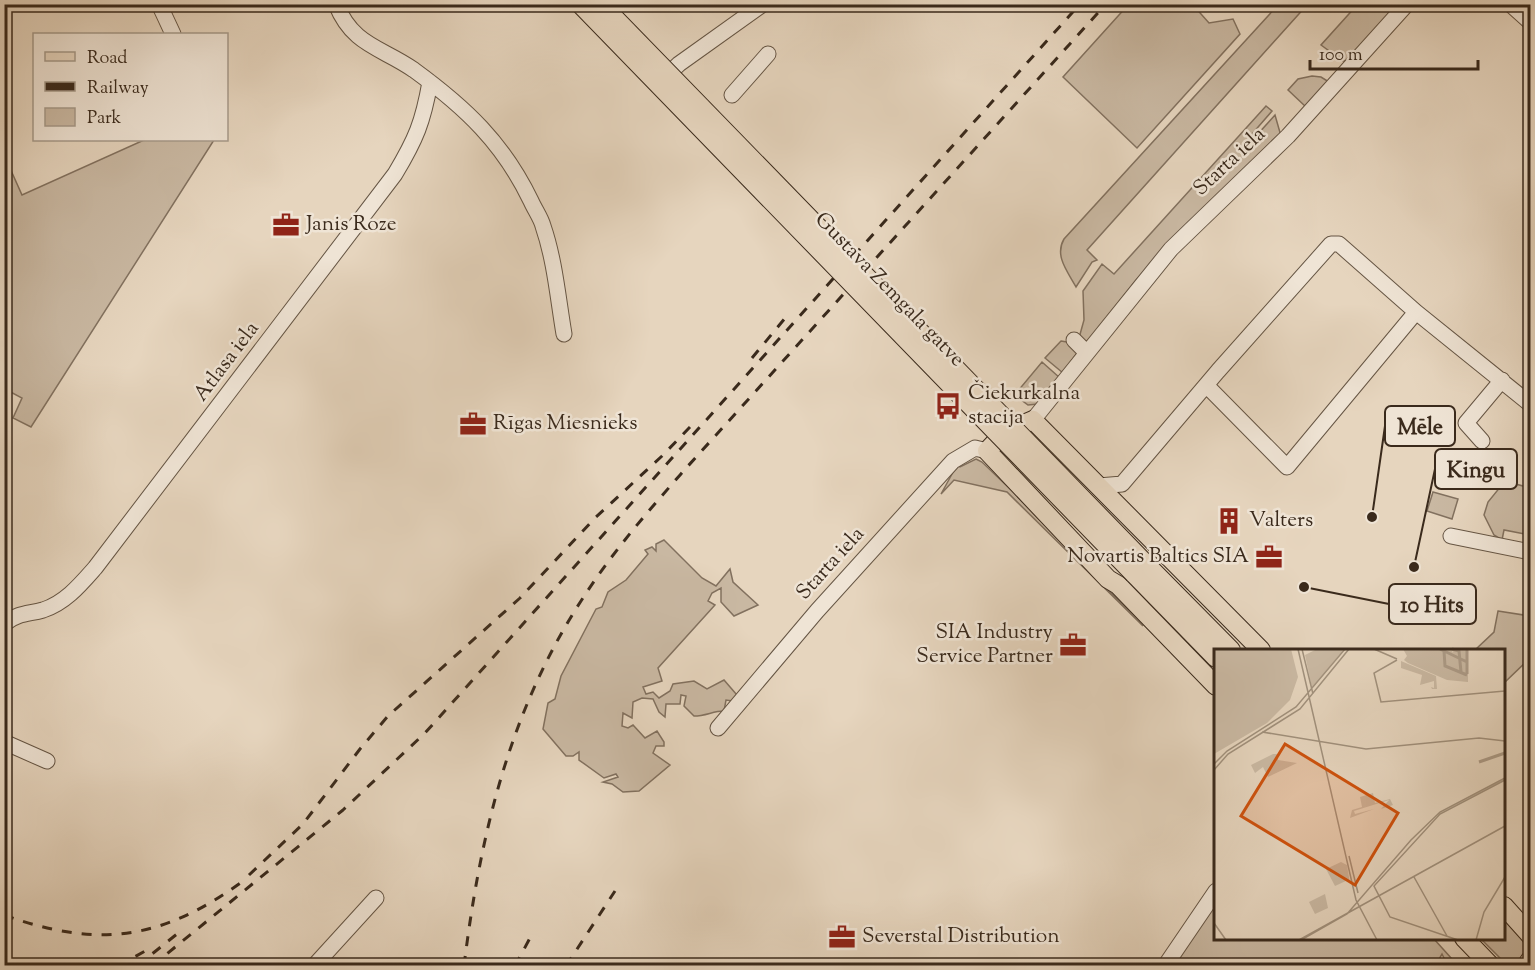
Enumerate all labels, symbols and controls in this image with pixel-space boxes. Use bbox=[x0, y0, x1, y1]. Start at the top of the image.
legend bbox=[33, 33, 228, 141]
scale bar bbox=[1310, 33, 1478, 71]
text: 100 m bbox=[1319, 43, 1363, 69]
text: Road bbox=[87, 46, 127, 72]
text: Railway bbox=[87, 76, 149, 102]
text: Park bbox=[87, 106, 122, 132]
street label: Starta iela bbox=[1187, 120, 1273, 203]
street label: Gustava Zemgala gatve bbox=[807, 206, 971, 374]
office icon: Janis Roze bbox=[271, 210, 301, 240]
place label: Janis Roze bbox=[305, 210, 397, 240]
street label: Atlasa iela bbox=[187, 316, 267, 408]
place label: Čiekurkalna stacija bbox=[968, 379, 1080, 433]
bus stop icon: Čiekurkalna stacija bbox=[933, 391, 963, 421]
callout: Mēle bbox=[1385, 406, 1455, 446]
office icon: Rīgas Miesnieks bbox=[458, 409, 488, 439]
place label: Rīgas Miesnieks bbox=[493, 409, 637, 439]
text: Mēle bbox=[1397, 413, 1443, 445]
callout: Kingu bbox=[1435, 449, 1517, 489]
text: Kingu bbox=[1447, 456, 1506, 488]
building icon: Valters bbox=[1214, 506, 1244, 536]
place label: Valters bbox=[1249, 506, 1313, 536]
street label: Starta iela bbox=[790, 521, 872, 607]
place label: Novartis Baltics SIA bbox=[1067, 542, 1249, 572]
office icon: Novartis Baltics SIA bbox=[1254, 542, 1284, 572]
callout: 10 Hits bbox=[1389, 584, 1476, 624]
text: 10 Hits bbox=[1400, 591, 1464, 623]
place label: SIA Industry Service Partner bbox=[916, 618, 1054, 672]
office icon: SIA Industry Service Partner bbox=[1058, 630, 1088, 660]
inset map bbox=[1214, 649, 1505, 940]
office icon: Severstal Distribution bbox=[827, 922, 857, 952]
place label: Severstal Distribution bbox=[862, 922, 1060, 952]

